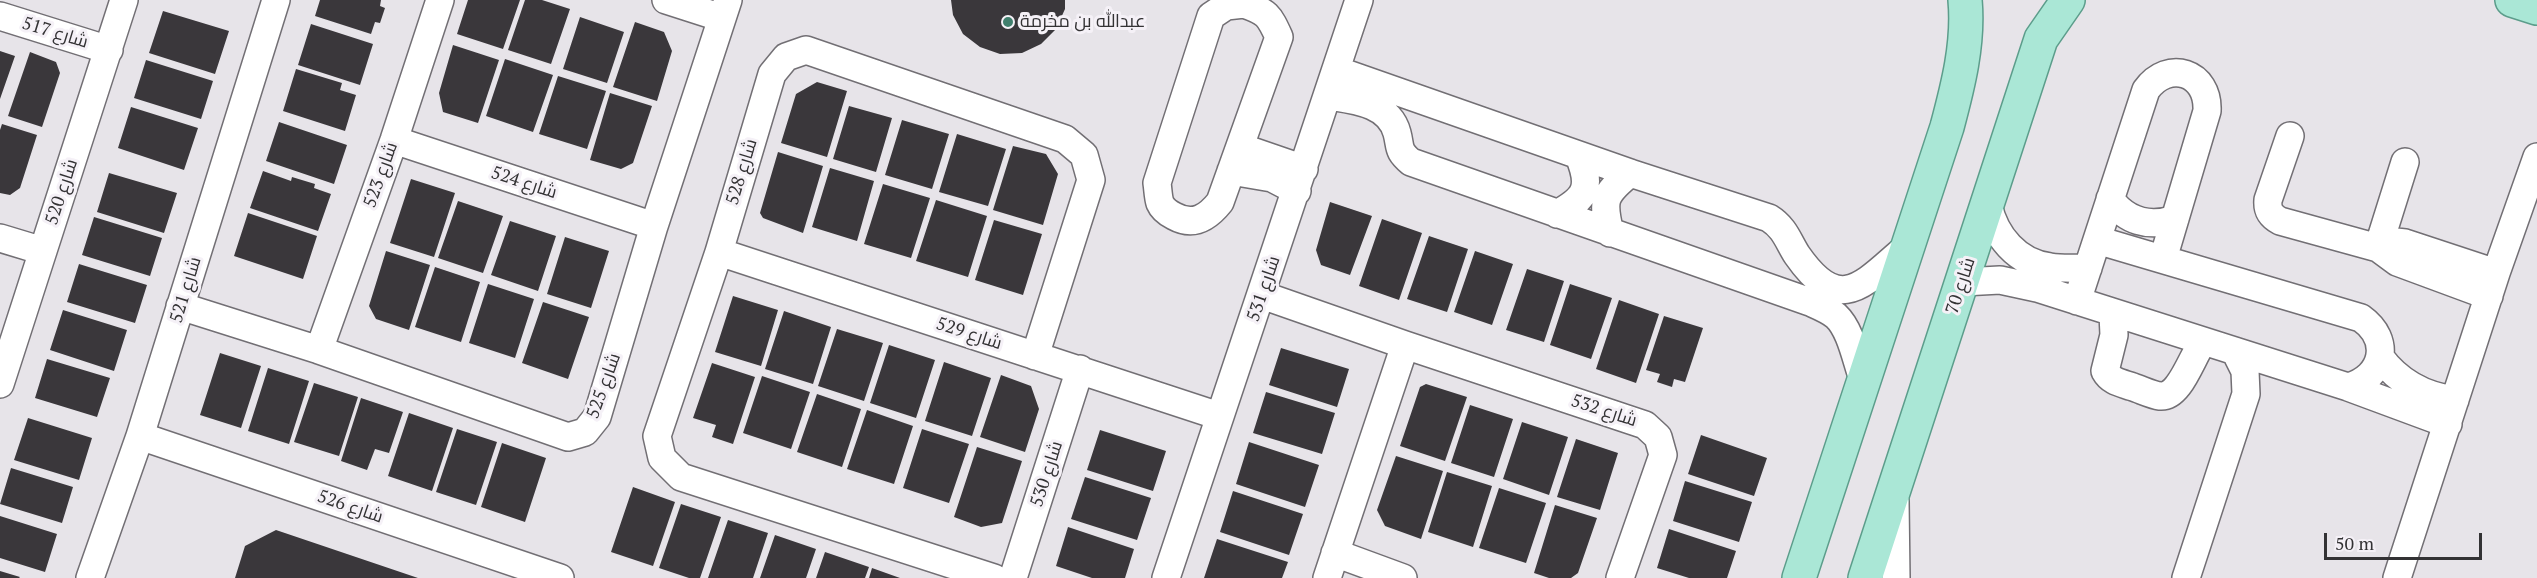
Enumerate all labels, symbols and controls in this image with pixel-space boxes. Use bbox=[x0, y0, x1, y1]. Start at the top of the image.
place label: عبدالله بن مخرمة bbox=[1020, 11, 1145, 33]
street label: شارع 517 bbox=[19, 13, 91, 53]
marker: عبدالله بن مخرمة bbox=[1001, 15, 1015, 29]
street label: شارع 528 bbox=[722, 136, 762, 208]
street label: شارع 523 bbox=[359, 139, 403, 211]
street label: شارع 520 bbox=[41, 156, 83, 228]
street label: شارع 524 bbox=[488, 162, 560, 204]
street label: شارع 531 bbox=[1243, 253, 1285, 325]
street label: شارع 521 bbox=[166, 254, 206, 326]
street label: شارع 70 bbox=[1942, 255, 1980, 317]
street label: شارع 529 bbox=[933, 313, 1005, 355]
street label: شارع 525 bbox=[582, 350, 626, 422]
street label: شارع 532 bbox=[1568, 390, 1640, 432]
street label: شارع 530 bbox=[1026, 438, 1068, 510]
street label: شارع 526 bbox=[314, 486, 386, 528]
scale bar bbox=[2327, 521, 2484, 559]
text: 50 m bbox=[2335, 531, 2374, 555]

